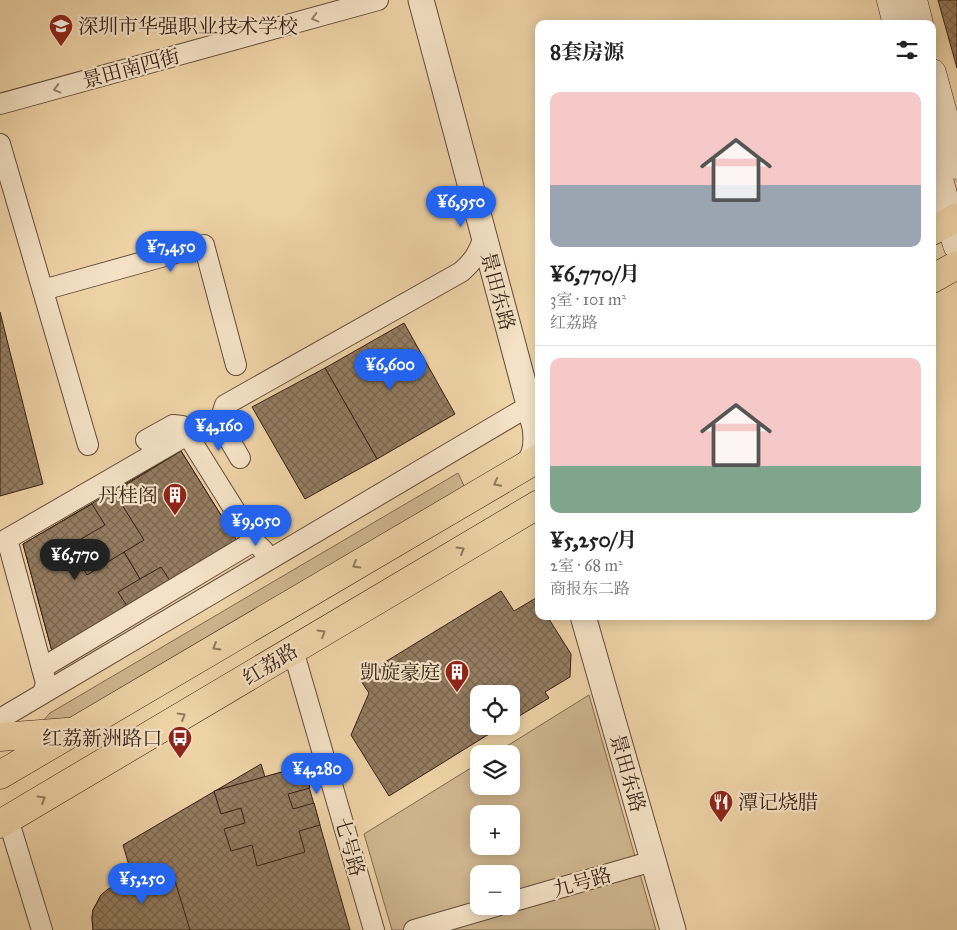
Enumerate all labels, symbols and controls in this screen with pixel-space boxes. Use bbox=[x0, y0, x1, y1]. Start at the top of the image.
one-way arrow bbox=[311, 12, 319, 22]
school or university icon: 深圳市华强职业技术学校 bbox=[48, 13, 74, 47]
place label: 深圳市华强职业技术学校 bbox=[78, 14, 298, 38]
icon: filters bbox=[893, 36, 921, 64]
text: 8套房源 bbox=[550, 39, 624, 65]
street label: 景田南四街 bbox=[80, 43, 182, 93]
one-way arrow bbox=[53, 83, 61, 93]
icon: home bbox=[691, 125, 781, 215]
pin: ¥6,950 bbox=[420, 186, 502, 228]
text: ¥6,950 bbox=[437, 192, 485, 211]
pin: ¥7,450 bbox=[130, 230, 212, 273]
text: ¥7,450 bbox=[147, 237, 195, 256]
street label: 景田东路 bbox=[476, 249, 520, 333]
text: ¥6,770/月 bbox=[550, 261, 640, 287]
text: 3室 · 101 m² bbox=[550, 290, 626, 309]
text: 红荔路 bbox=[550, 313, 598, 332]
pin: ¥6,600 bbox=[349, 348, 431, 391]
text: ¥6,600 bbox=[365, 355, 415, 374]
icon: home bbox=[691, 390, 781, 480]
pin: ¥4,160 bbox=[178, 410, 260, 452]
text: ¥4,160 bbox=[195, 416, 243, 435]
one-way arrow bbox=[493, 477, 502, 487]
building icon: 丹桂阁 bbox=[162, 482, 188, 516]
place label: 丹桂阁 bbox=[98, 483, 158, 507]
pin: ¥9,050 bbox=[215, 504, 297, 547]
text: ¥9,050 bbox=[231, 511, 281, 530]
text: ¥5,250/月 bbox=[550, 527, 637, 553]
pin: ¥6,770 bbox=[34, 538, 116, 581]
text: ¥6,770 bbox=[51, 545, 99, 564]
one-way arrow bbox=[456, 546, 465, 556]
text: 2室 · 68 m² bbox=[550, 556, 623, 575]
one-way arrow bbox=[353, 558, 362, 568]
text: 商报东二路 bbox=[550, 579, 630, 598]
one-way arrow bbox=[316, 629, 325, 639]
street label: 红荔路 bbox=[238, 638, 302, 690]
one-way arrow bbox=[213, 641, 222, 651]
building icon: 凱旋豪庭 bbox=[444, 659, 470, 693]
place label: 凱旋豪庭 bbox=[360, 660, 440, 684]
map controls bbox=[470, 685, 520, 915]
button: locate bbox=[470, 685, 520, 735]
one-way arrow bbox=[176, 712, 185, 722]
bus stop icon: 红荔新洲路口 bbox=[167, 725, 193, 759]
place label: 红荔新洲路口 bbox=[42, 726, 162, 750]
street label: 景田东路 bbox=[605, 731, 651, 815]
button: layers bbox=[470, 745, 520, 795]
pin: ¥4,280 bbox=[276, 752, 358, 795]
text: ¥4,280 bbox=[292, 759, 342, 778]
restaurant icon: 潭记烧腊 bbox=[708, 789, 734, 823]
place label: 潭记烧腊 bbox=[738, 790, 818, 814]
one-way arrow bbox=[37, 795, 46, 805]
button: + bbox=[470, 805, 520, 855]
street label: 七号路 bbox=[330, 815, 370, 879]
pin: ¥5,250 bbox=[101, 862, 183, 905]
street label: 九号路 bbox=[550, 862, 614, 902]
button: − bbox=[470, 865, 520, 915]
text: ¥5,250 bbox=[119, 869, 165, 888]

